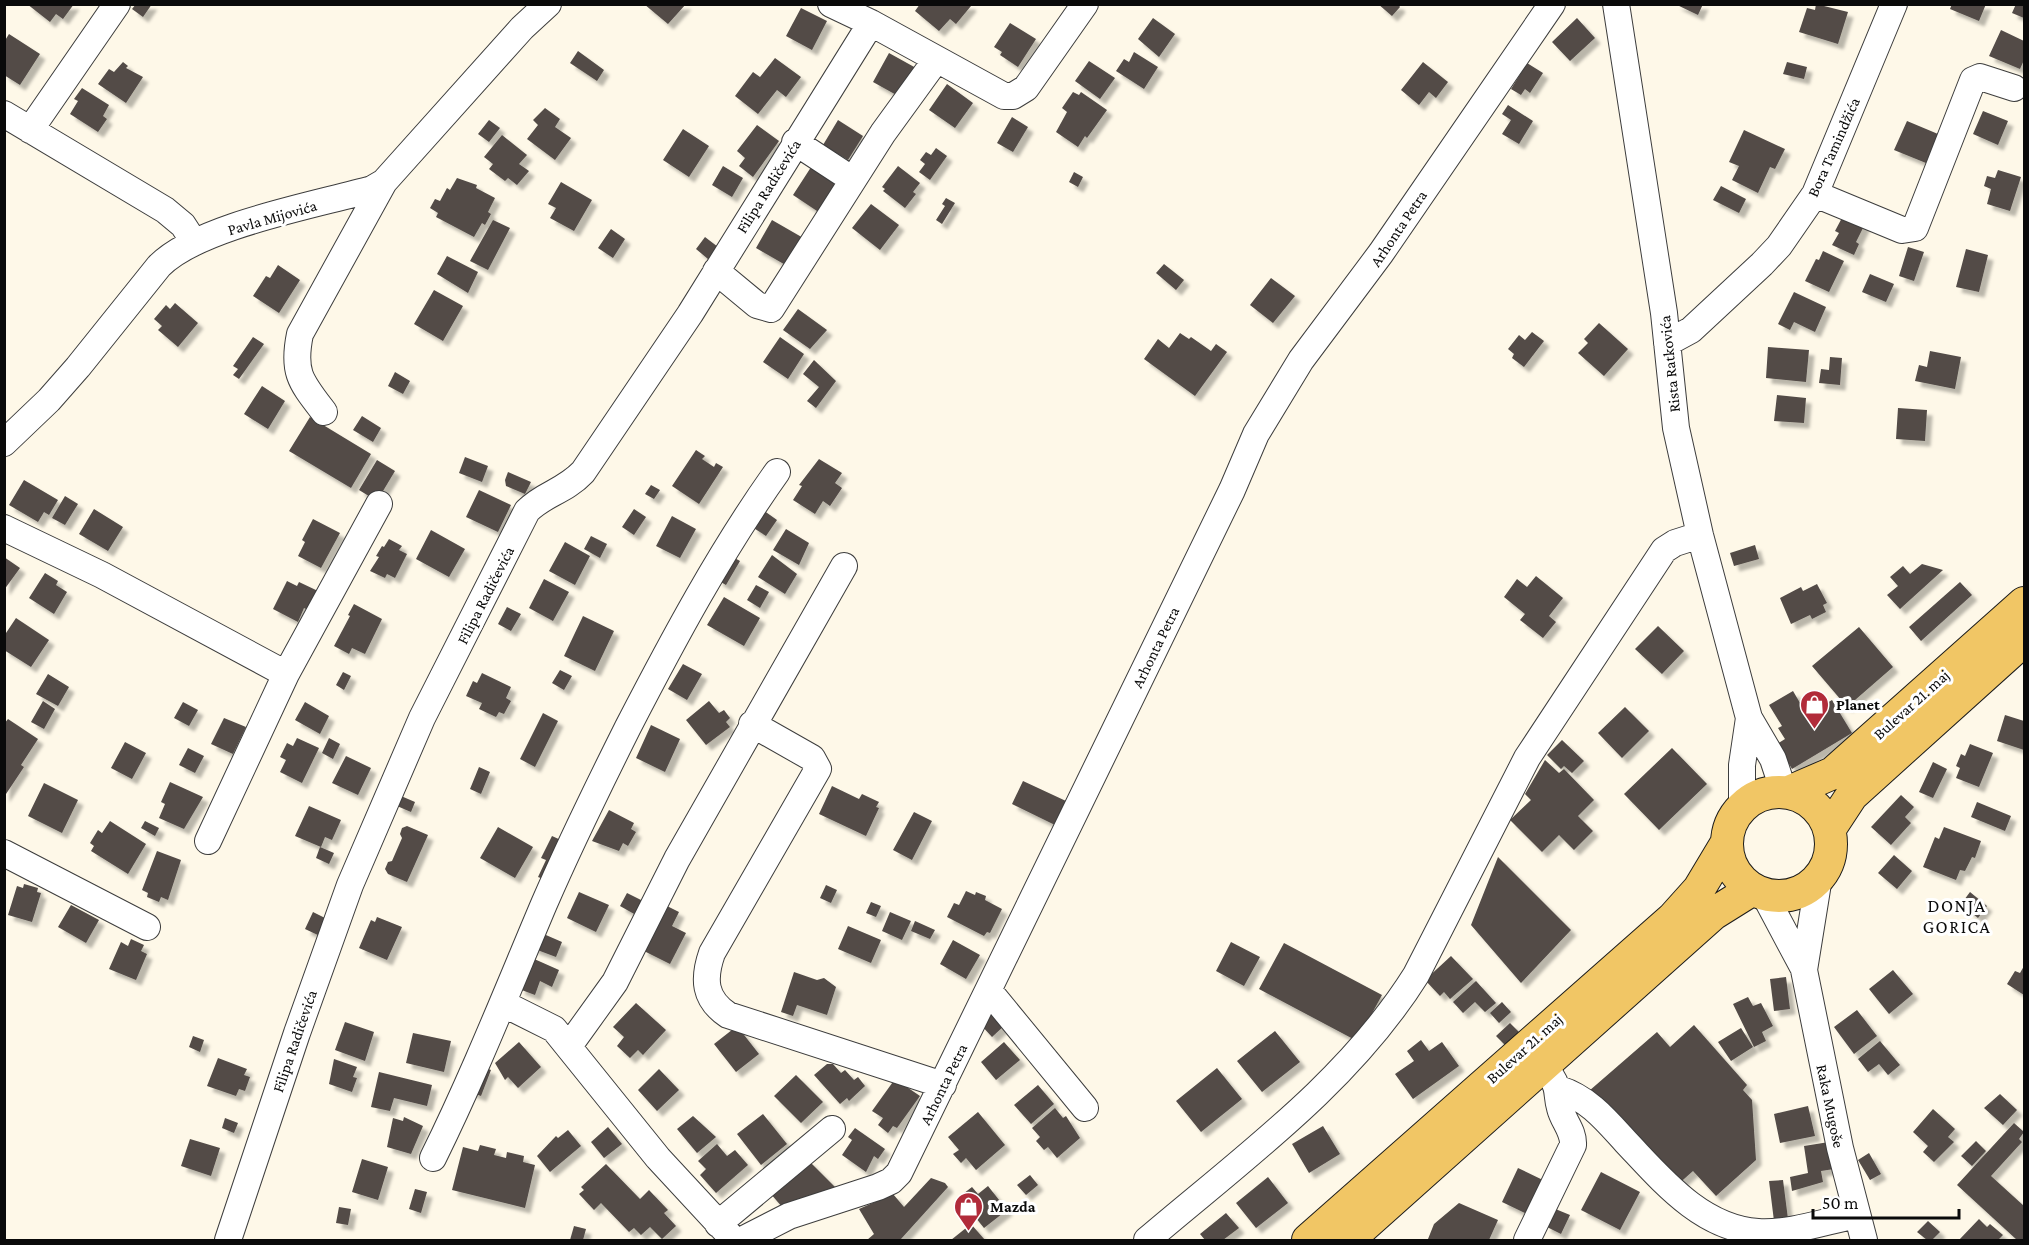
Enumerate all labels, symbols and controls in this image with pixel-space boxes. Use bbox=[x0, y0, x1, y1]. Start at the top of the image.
street label: Bora Tamindžića bbox=[1804, 94, 1863, 200]
street label: Filipa Radičevića bbox=[733, 136, 805, 237]
street label: Arhonta Petra bbox=[1367, 186, 1430, 270]
street label: Pavla Mijovića bbox=[226, 196, 320, 239]
street label: Rista Ratkovića bbox=[1656, 314, 1683, 413]
street label: Filipa Radičevića bbox=[454, 543, 519, 647]
street label: Arhonta Petra bbox=[1128, 603, 1183, 691]
street label: Bulevar 21. maj bbox=[1870, 666, 1953, 743]
shop icon: Planet bbox=[1799, 688, 1831, 730]
place label: Planet bbox=[1836, 696, 1880, 713]
district label: DONJA GORICA bbox=[1923, 896, 1991, 937]
street label: Filipa Radičevića bbox=[269, 987, 321, 1095]
street label: Bulevar 21. maj bbox=[1483, 1010, 1566, 1087]
street label: Arhonta Petra bbox=[916, 1040, 971, 1128]
street label: Raka Mugoše bbox=[1812, 1063, 1848, 1150]
scale bar bbox=[1813, 1182, 1958, 1220]
shop icon: Mazda bbox=[953, 1190, 985, 1232]
text: 50 m bbox=[1822, 1193, 1859, 1213]
place label: Mazda bbox=[990, 1198, 1036, 1215]

